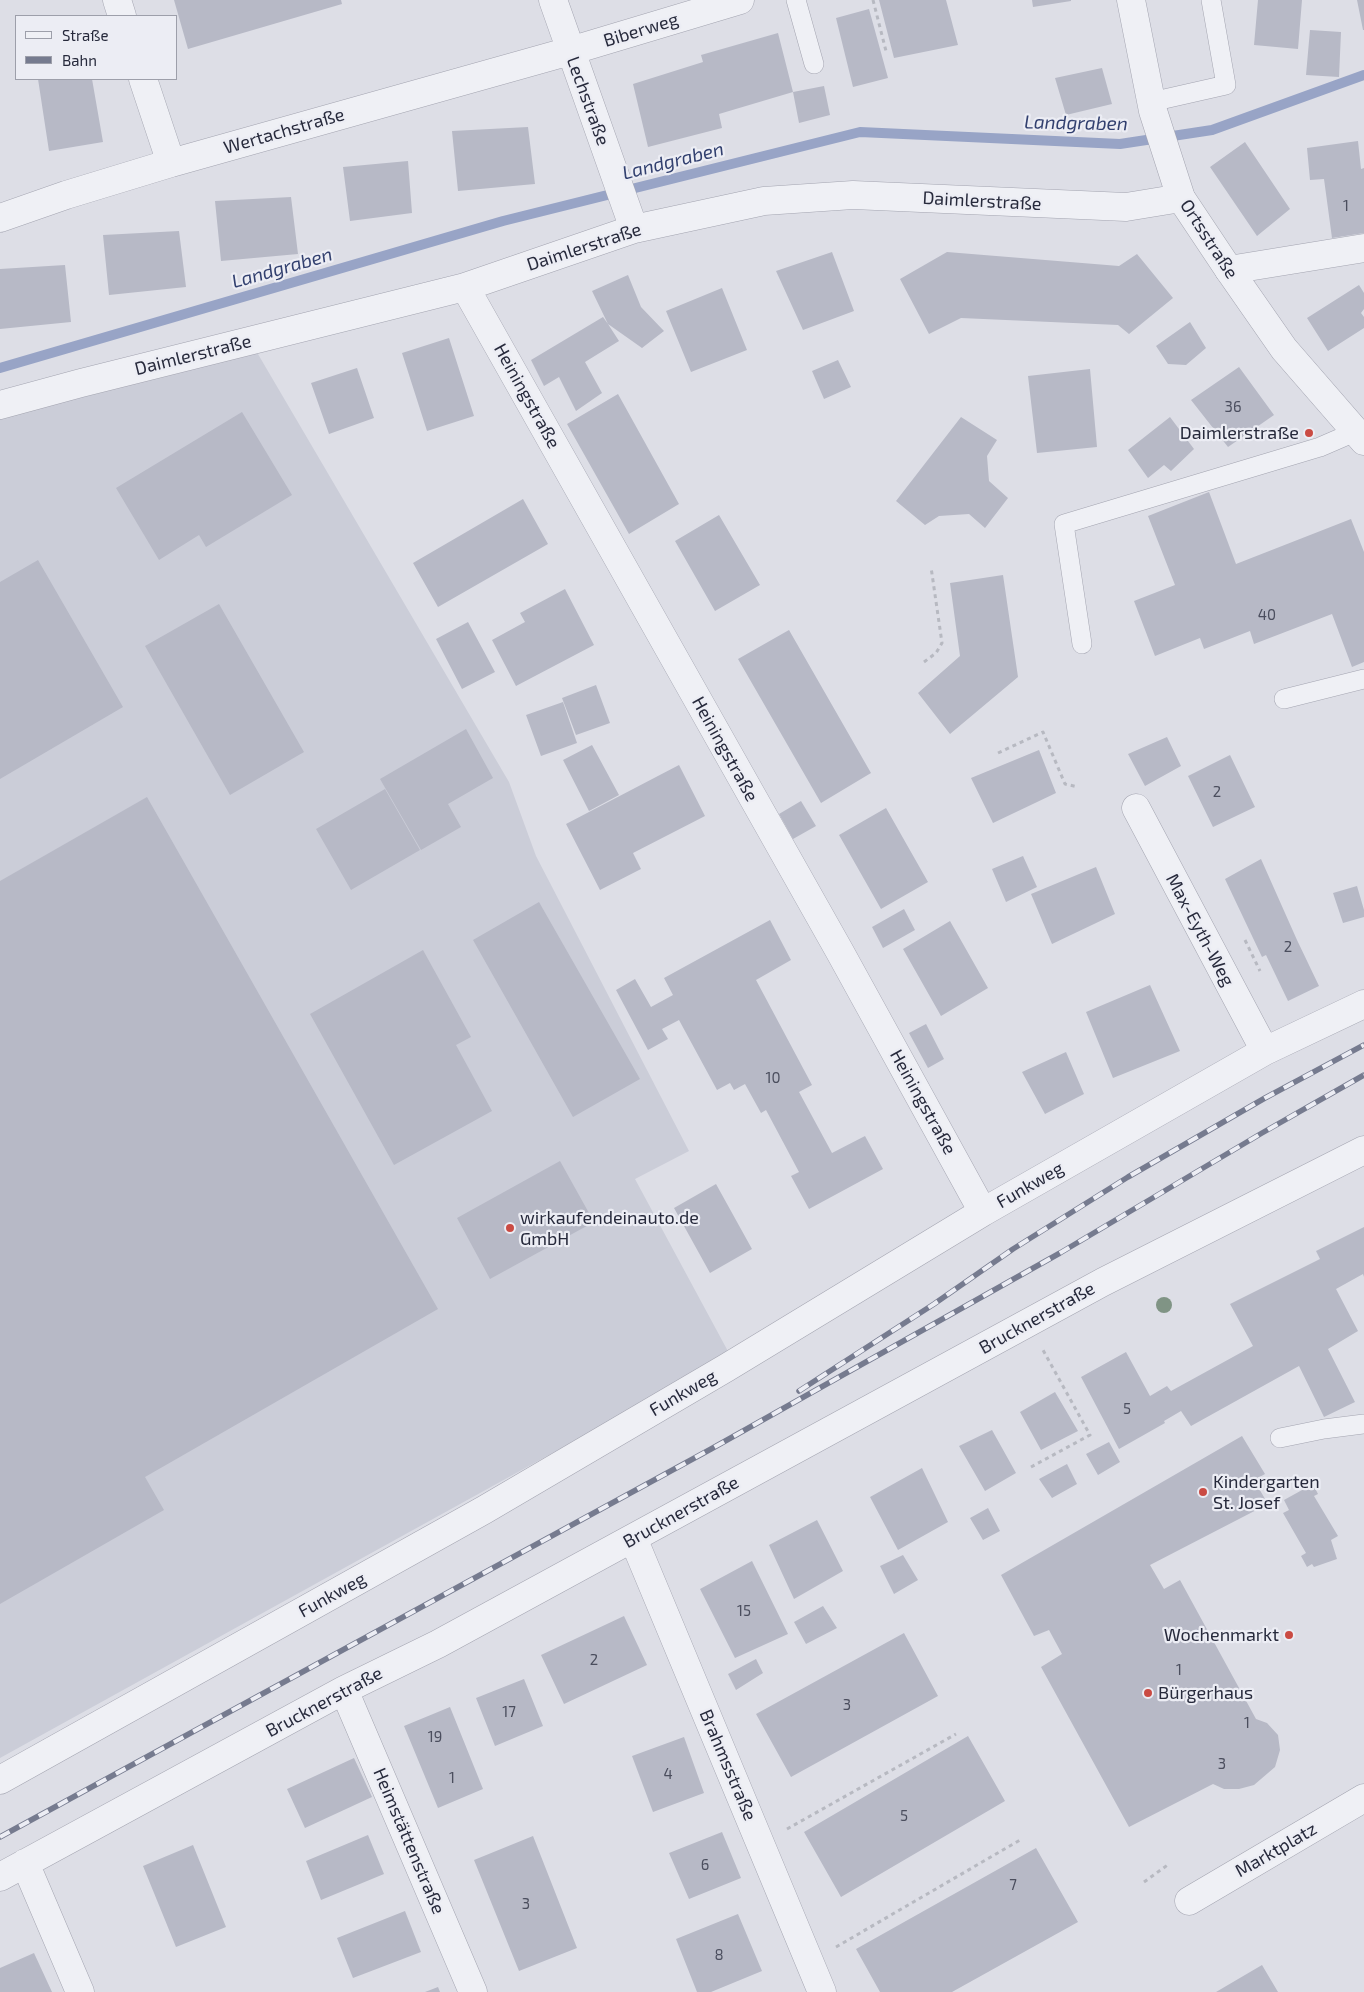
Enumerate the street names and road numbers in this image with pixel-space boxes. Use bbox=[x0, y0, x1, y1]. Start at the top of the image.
street label: Biberweg bbox=[601, 8, 681, 52]
street label: Lechstraße bbox=[562, 54, 614, 148]
street label: Wertachstraße bbox=[221, 103, 347, 159]
street label: Daimlerstraße bbox=[922, 187, 1042, 215]
street label: Ortsstraße bbox=[1175, 195, 1243, 283]
street label: Daimlerstraße bbox=[524, 218, 644, 276]
street label: Daimlerstraße bbox=[133, 330, 253, 380]
street label: Heiningstraße bbox=[489, 340, 565, 452]
street label: Heiningstraße bbox=[687, 693, 763, 805]
street label: Max-Eyth-Weg bbox=[1161, 870, 1239, 990]
street label: Heiningstraße bbox=[885, 1046, 961, 1158]
street label: Funkweg bbox=[993, 1157, 1067, 1213]
street label: Brucknerstraße bbox=[975, 1277, 1099, 1359]
street label: Funkweg bbox=[646, 1365, 720, 1421]
street label: Brucknerstraße bbox=[619, 1471, 743, 1553]
street label: Funkweg bbox=[294, 1568, 370, 1622]
street label: Brucknerstraße bbox=[262, 1662, 386, 1742]
street label: Brahmsstraße bbox=[695, 1706, 761, 1824]
street label: Heimstättenstraße bbox=[368, 1765, 450, 1917]
street label: Marktplatz bbox=[1231, 1818, 1321, 1882]

